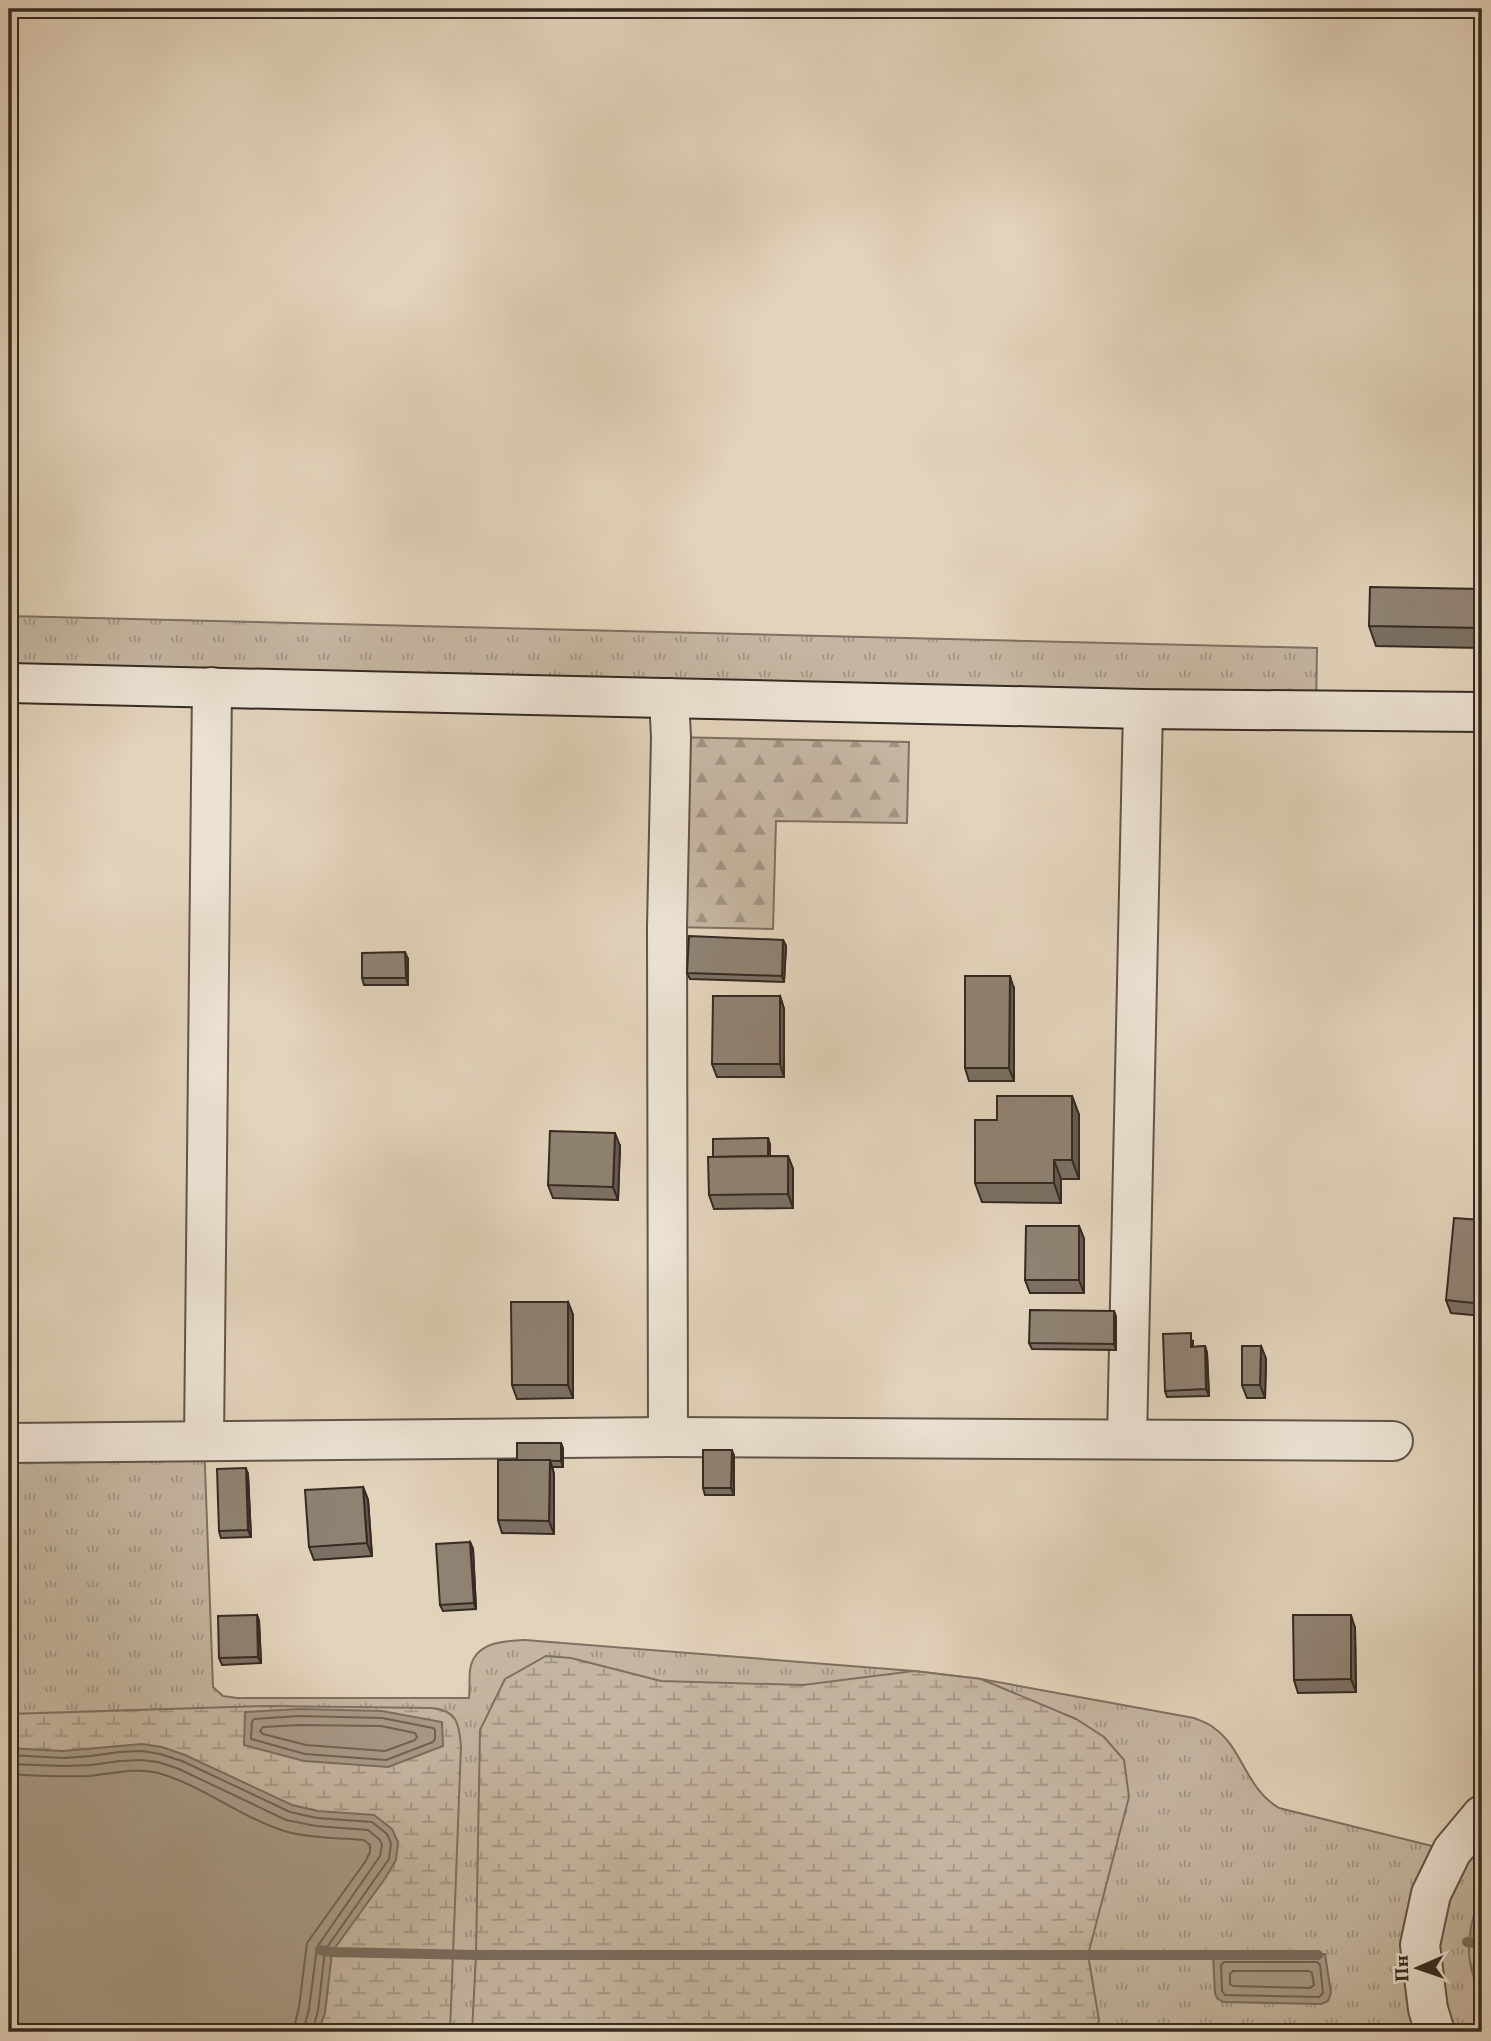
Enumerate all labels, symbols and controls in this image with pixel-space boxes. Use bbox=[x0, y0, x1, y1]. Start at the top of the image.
north arrow bbox=[1382, 1932, 1452, 2002]
text: Пн bbox=[1390, 1955, 1416, 1982]

